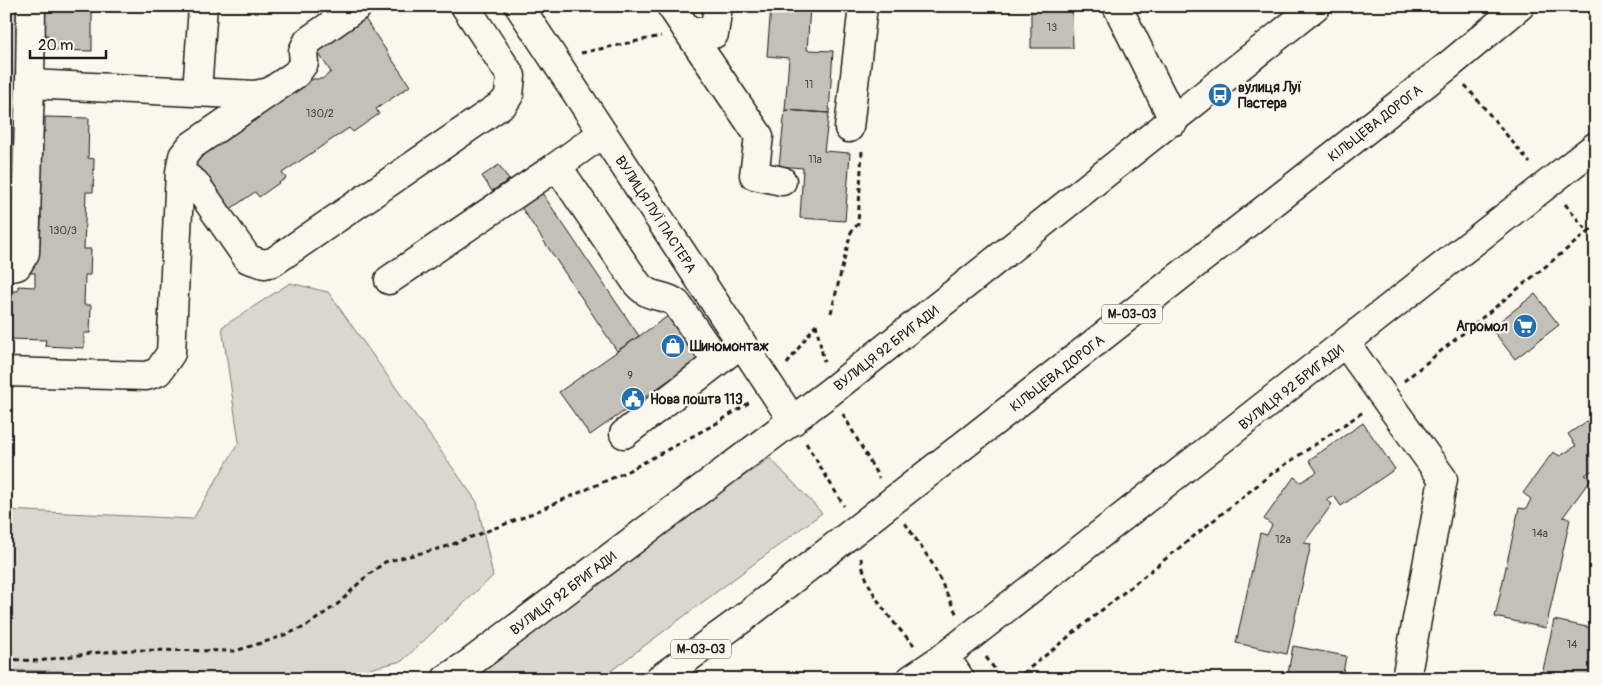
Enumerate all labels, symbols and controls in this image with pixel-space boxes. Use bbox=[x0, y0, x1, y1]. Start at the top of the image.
house number: 13 bbox=[1047, 21, 1057, 34]
scale bar bbox=[30, 28, 106, 60]
text: 20 m bbox=[38, 36, 73, 55]
house number: 11 bbox=[805, 78, 813, 91]
place label: вулиця Луї Пастера bbox=[1238, 79, 1302, 112]
street label: КІЛЬЦЕВА ДОРОГА bbox=[1325, 81, 1426, 165]
bus stop icon: вулиця Луї Пастера bbox=[1207, 82, 1233, 108]
house number: 130/2 bbox=[306, 107, 334, 120]
street label: ВУЛИЦЯ ЛУЇ ПАСТЕРА bbox=[611, 153, 700, 276]
house number: 11а bbox=[808, 153, 822, 166]
house number: 130/3 bbox=[49, 224, 77, 237]
street label: ВУЛИЦЯ 92 БРИГАДИ bbox=[830, 302, 942, 395]
road number: М-03-03 bbox=[1102, 304, 1162, 324]
supermarket icon: Агромол bbox=[1512, 313, 1538, 339]
place label: Агромол bbox=[1456, 318, 1508, 335]
street label: КІЛЬЦЕВА ДОРОГА bbox=[1007, 331, 1108, 415]
shop icon: Шиномонтаж bbox=[660, 333, 686, 359]
place label: Шиномонтаж bbox=[689, 338, 769, 355]
street label: ВУЛИЦЯ 92 БРИГАДИ bbox=[1235, 341, 1347, 434]
house number: 9 bbox=[627, 369, 633, 382]
public building icon: Нова пошта 113 bbox=[620, 386, 646, 412]
place label: Нова пошта 113 bbox=[650, 391, 743, 408]
house number: 14а bbox=[1532, 527, 1548, 540]
house number: 12а bbox=[1275, 533, 1291, 546]
street label: ВУЛИЦЯ 92 БРИГАДИ bbox=[507, 548, 620, 639]
house number: 14 bbox=[1567, 638, 1578, 651]
road number: М-03-03 bbox=[671, 640, 731, 659]

